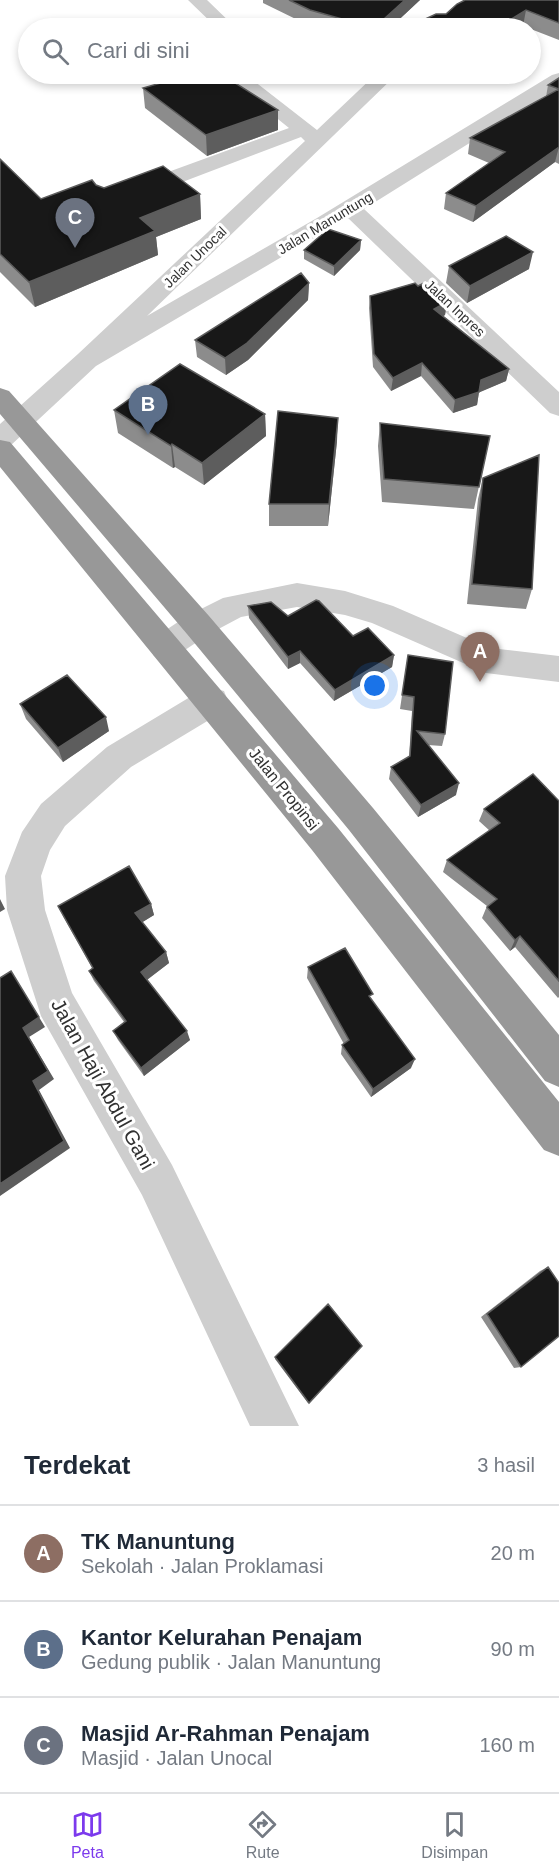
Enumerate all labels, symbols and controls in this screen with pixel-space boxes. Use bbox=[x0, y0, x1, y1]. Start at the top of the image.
search box bbox=[18, 18, 541, 84]
icon: search bbox=[39, 35, 72, 68]
text: Cari di sini bbox=[87, 38, 190, 63]
street label: Jalan Manuntung bbox=[275, 188, 375, 258]
pin: C bbox=[56, 198, 94, 248]
street label: Jalan Unocal bbox=[160, 223, 230, 291]
street label: Jalan Inpres bbox=[422, 276, 488, 340]
pin: B bbox=[128, 386, 168, 435]
pin: A bbox=[460, 632, 500, 682]
your location bbox=[360, 671, 389, 700]
street label: Jalan Propinsi bbox=[246, 745, 322, 833]
street label: Jalan Haji Abdul Gani bbox=[47, 995, 159, 1173]
text: Terdekat bbox=[24, 1450, 130, 1480]
text: 3 hasil bbox=[477, 1454, 535, 1476]
text: TK Manuntung bbox=[81, 1529, 235, 1554]
text: A bbox=[36, 1542, 51, 1564]
text: 20 m bbox=[491, 1542, 535, 1564]
text: Sekolah · Jalan Proklamasi bbox=[81, 1555, 323, 1577]
text: Kantor Kelurahan Penajam bbox=[81, 1625, 362, 1650]
text: B bbox=[36, 1638, 51, 1660]
text: 90 m bbox=[491, 1638, 535, 1660]
text: Gedung publik · Jalan Manuntung bbox=[81, 1651, 381, 1673]
text: Masjid Ar-Rahman Penajam bbox=[81, 1721, 370, 1746]
text: C bbox=[36, 1734, 51, 1756]
text: 160 m bbox=[479, 1734, 535, 1756]
text: Masjid · Jalan Unocal bbox=[81, 1747, 272, 1769]
tab: Peta bbox=[71, 1808, 104, 1862]
tab: Rute bbox=[246, 1808, 280, 1862]
tab: Disimpan bbox=[421, 1808, 488, 1862]

